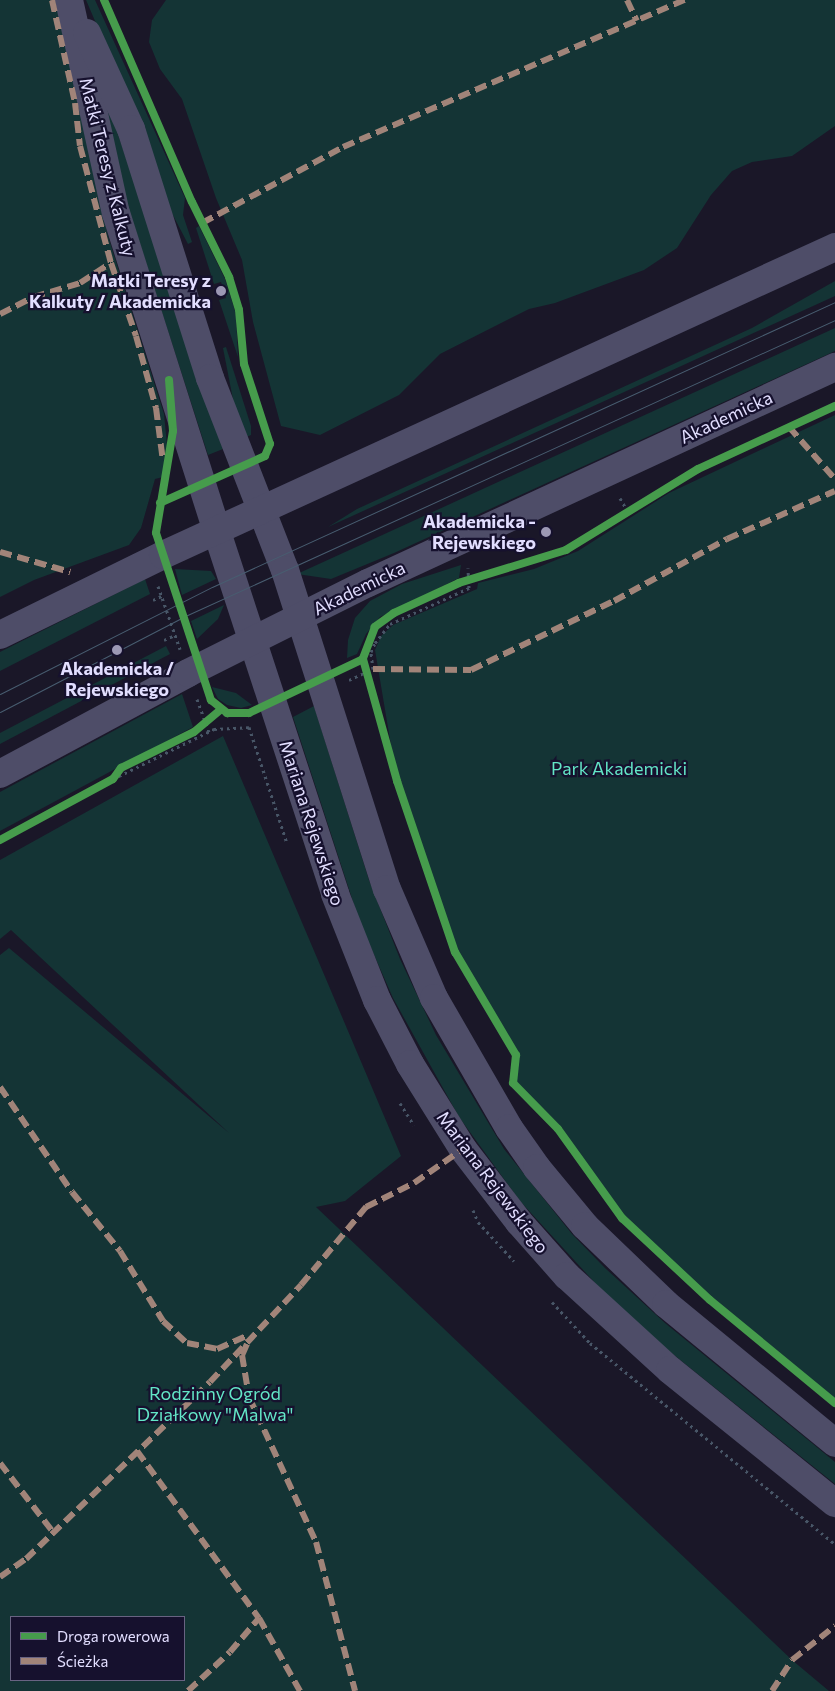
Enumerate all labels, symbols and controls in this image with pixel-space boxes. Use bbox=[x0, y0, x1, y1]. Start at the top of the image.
street label: Matki Teresy z Kalkuty bbox=[75, 75, 141, 259]
place label: Matki Teresy z Kalkuty / Akademicka bbox=[29, 270, 211, 312]
marker: Matki Teresy z Kalkuty / Akademicka bbox=[215, 285, 227, 297]
street label: Akademicka bbox=[676, 386, 776, 448]
place label: Akademicka - Rejewskiego bbox=[423, 511, 536, 554]
marker: Akademicka - Rejewskiego bbox=[540, 526, 552, 538]
street label: Akademicka bbox=[309, 556, 409, 620]
marker: Akademicka / Rejewskiego bbox=[111, 644, 123, 656]
place label: Akademicka / Rejewskiego bbox=[60, 658, 174, 701]
street label: Mariana Rejewskiego bbox=[275, 738, 349, 908]
park label: Park Akademicki bbox=[551, 757, 687, 779]
street label: Mariana Rejewskiego bbox=[432, 1107, 554, 1257]
park label: Rodzinny Ogród Działkowy "Malwa" bbox=[137, 1383, 293, 1426]
legend bbox=[10, 1616, 185, 1681]
text: Droga rowerowa bbox=[57, 1627, 170, 1645]
text: Ścieżka bbox=[57, 1652, 108, 1670]

